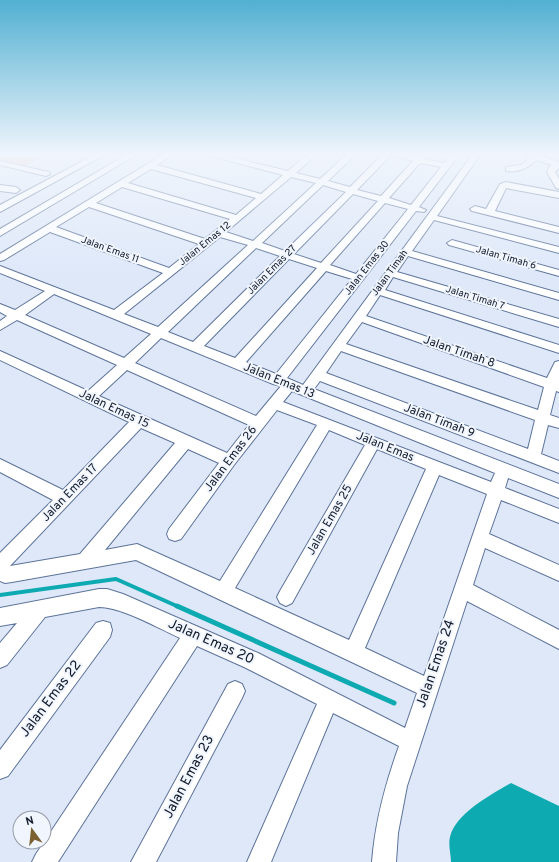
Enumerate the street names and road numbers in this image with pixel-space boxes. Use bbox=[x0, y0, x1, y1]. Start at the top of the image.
street label: Jalan Emas 12 bbox=[176, 219, 234, 269]
street label: Jalan Emas 11 bbox=[79, 233, 141, 267]
street label: Jalan Emas 30 bbox=[342, 238, 392, 298]
street label: Jalan Emas 27 bbox=[245, 243, 299, 297]
street label: Jalan Timah 6 bbox=[474, 243, 538, 273]
street label: Jalan Timah bbox=[369, 247, 411, 299]
street label: Jalan Timah 7 bbox=[444, 283, 506, 313]
street label: Jalan Timah 8 bbox=[421, 332, 497, 372]
street label: Jalan Emas 13 bbox=[241, 359, 317, 403]
street label: Jalan Emas 15 bbox=[76, 386, 152, 432]
street label: Jalan Timah 9 bbox=[401, 400, 477, 442]
street label: Jalan Emas 26 bbox=[201, 423, 261, 495]
street label: Jalan Emas bbox=[354, 428, 416, 466]
street label: Jalan Emas 17 bbox=[38, 461, 102, 525]
street label: Jalan Emas 25 bbox=[303, 482, 357, 558]
street label: Jalan Emas 20 bbox=[165, 615, 257, 669]
street label: Jalan Emas 24 bbox=[413, 618, 459, 710]
street label: Jalan Emas 22 bbox=[17, 657, 85, 741]
street label: Jalan Emas 23 bbox=[160, 732, 218, 822]

